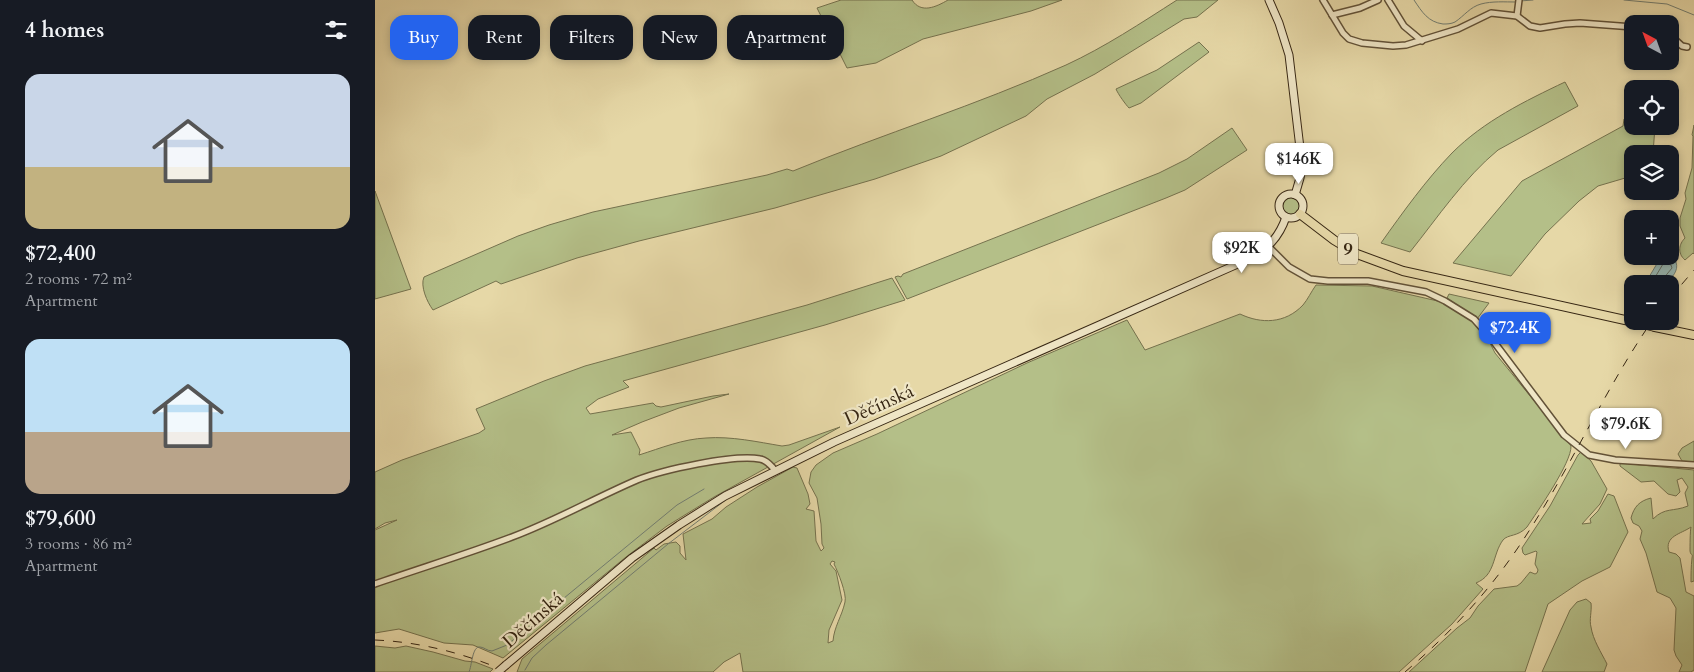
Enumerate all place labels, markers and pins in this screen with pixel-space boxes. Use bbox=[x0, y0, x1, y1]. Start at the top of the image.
pin: $146K bbox=[1264, 142, 1334, 185]
pin: $92K bbox=[1212, 232, 1272, 274]
pin: $72.4K bbox=[1474, 312, 1556, 354]
pin: $79.6K bbox=[1585, 408, 1667, 450]

